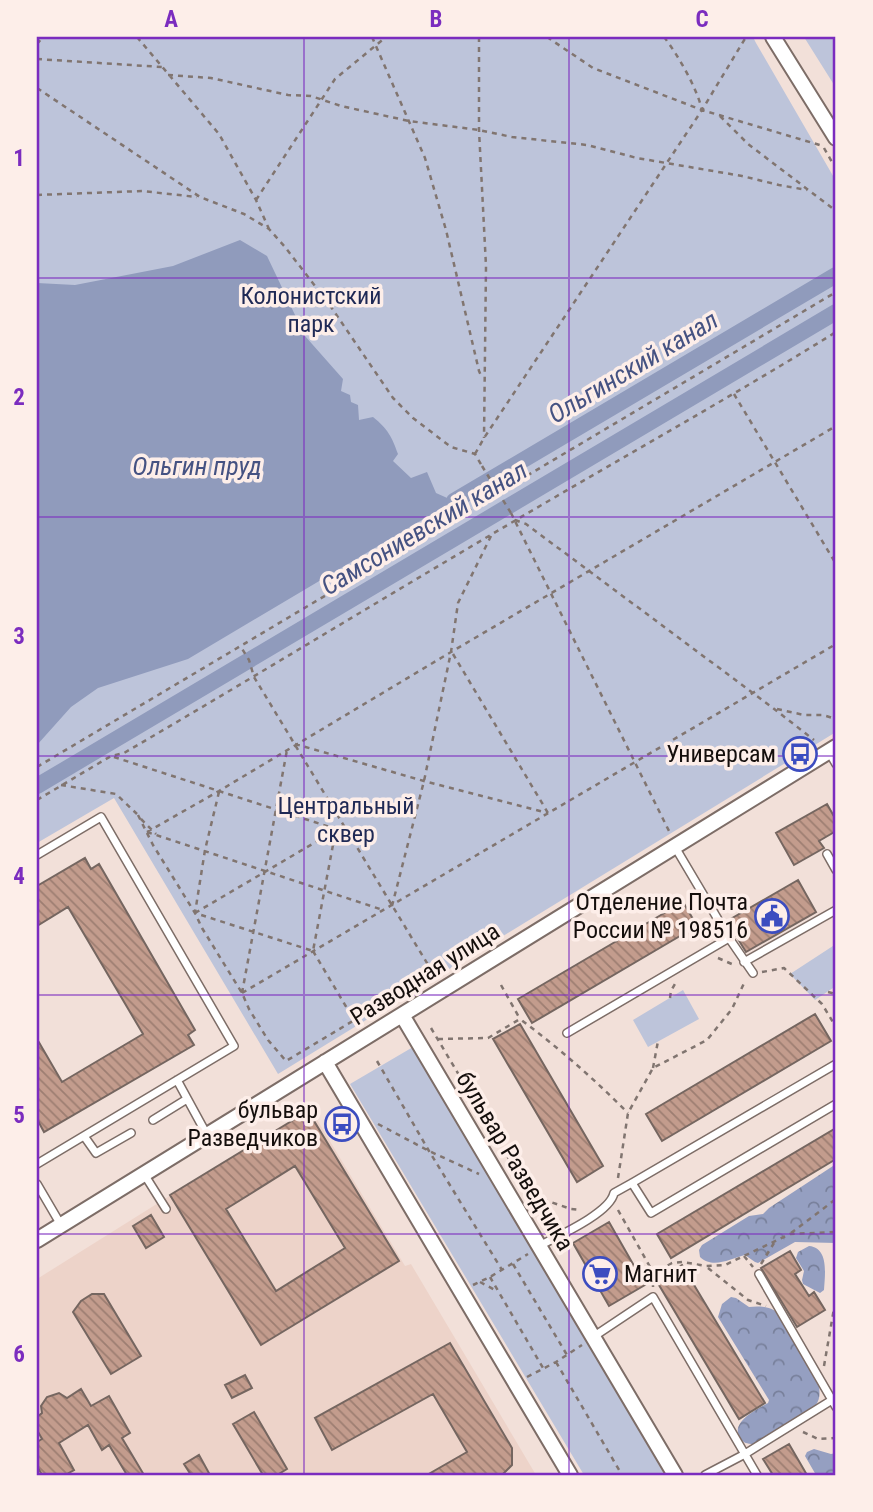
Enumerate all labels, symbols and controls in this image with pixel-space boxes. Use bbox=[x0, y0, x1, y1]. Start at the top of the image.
text: A bbox=[164, 6, 178, 33]
text: B bbox=[430, 6, 442, 33]
text: C bbox=[695, 6, 709, 33]
text: 1 bbox=[13, 145, 25, 172]
park label: Колонистский парк bbox=[240, 282, 382, 338]
water label: Ольгинский канал bbox=[543, 305, 723, 429]
text: 2 bbox=[13, 384, 25, 411]
water label: Ольгин пруд bbox=[132, 451, 262, 481]
water label: Самсониевский канал bbox=[316, 455, 532, 601]
text: 3 bbox=[13, 623, 25, 650]
bus stop icon: Универсам bbox=[781, 735, 819, 773]
place label: Универсам bbox=[666, 740, 776, 768]
park label: Центральный сквер bbox=[278, 792, 414, 848]
text: 4 bbox=[13, 863, 25, 890]
place label: Отделение Почта России № 198516 bbox=[573, 888, 748, 944]
public building icon: Отделение Почта России № 198516 bbox=[753, 897, 791, 935]
street label: Разводная улица bbox=[345, 917, 505, 1031]
street label: бульвар Разведчика bbox=[450, 1066, 580, 1256]
place label: бульвар Разведчиков bbox=[187, 1096, 318, 1152]
text: 5 bbox=[13, 1102, 25, 1129]
bus stop icon: бульвар Разведчиков bbox=[323, 1105, 361, 1143]
supermarket icon: Магнит bbox=[581, 1255, 619, 1293]
place label: Магнит bbox=[624, 1260, 697, 1288]
text: 6 bbox=[13, 1341, 25, 1368]

